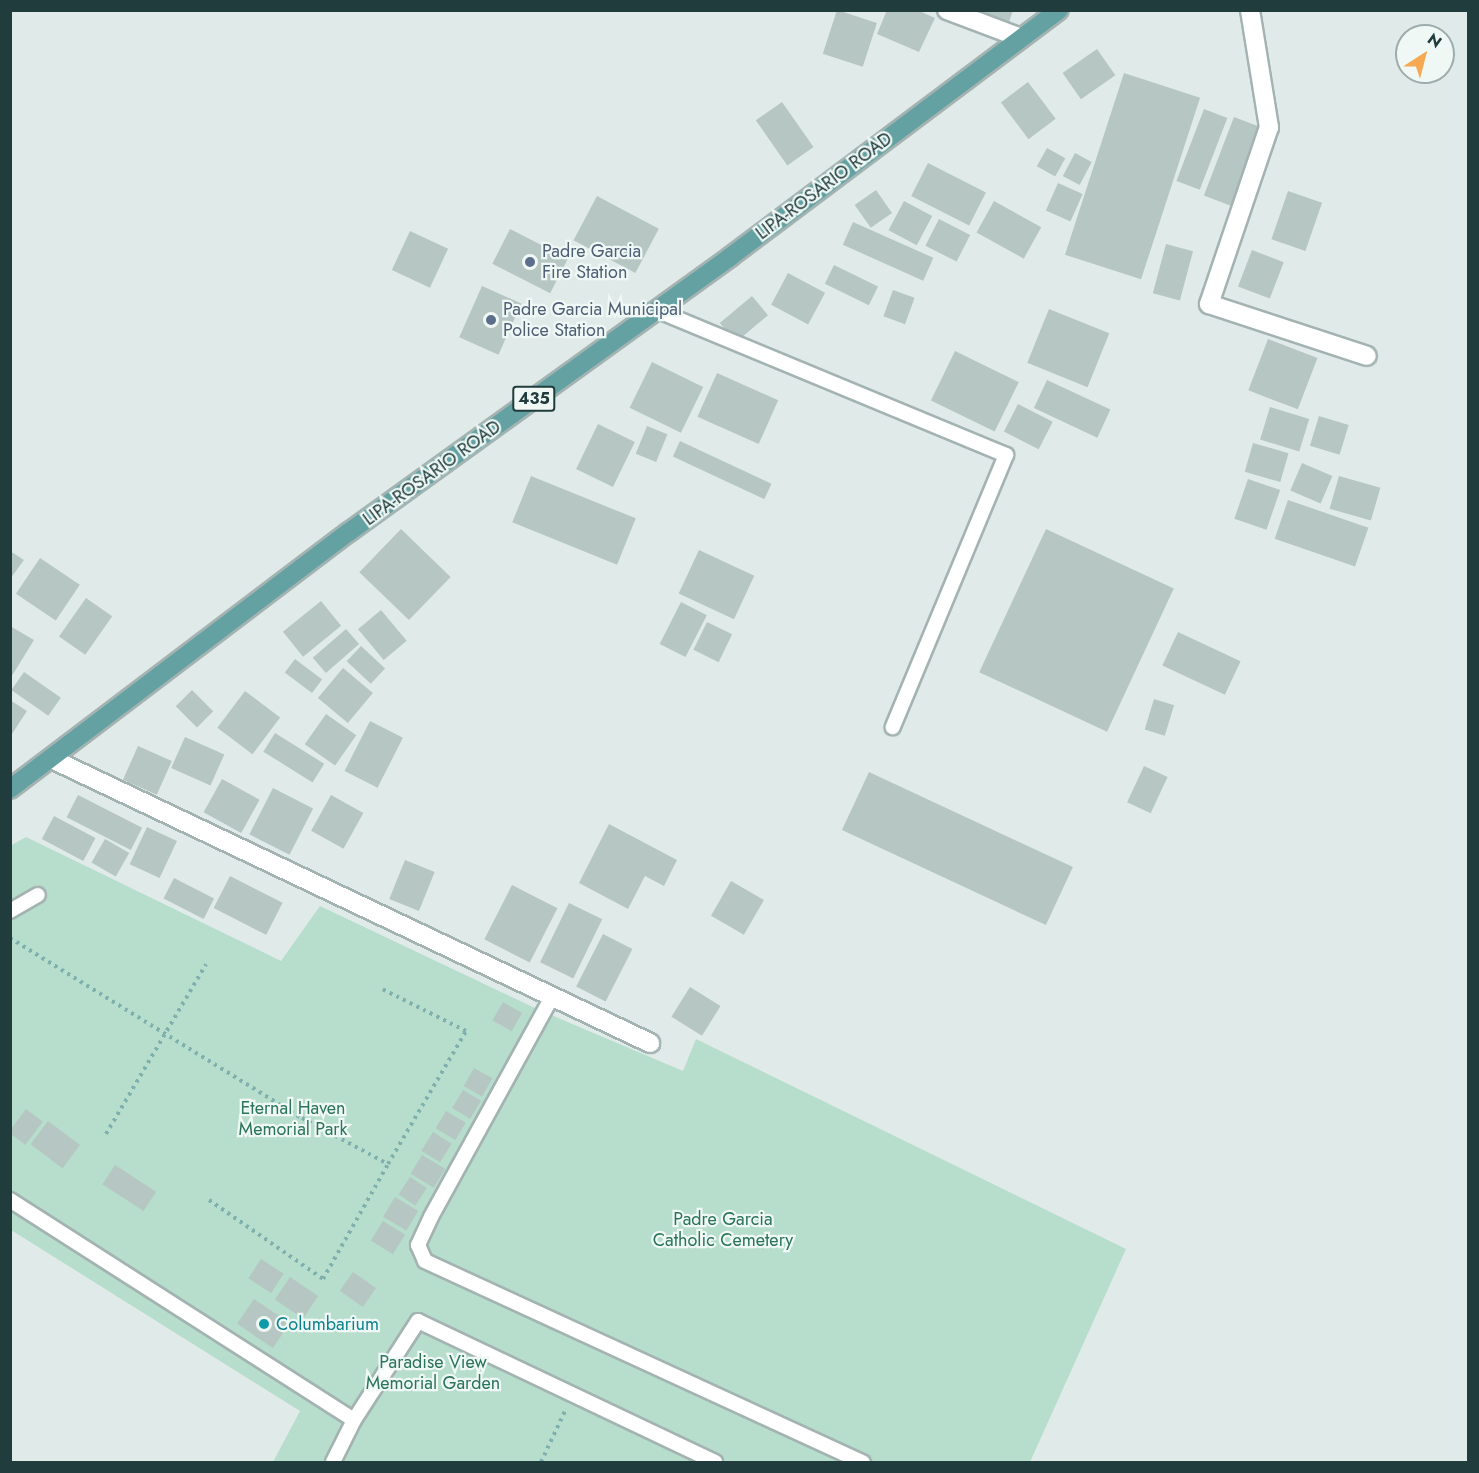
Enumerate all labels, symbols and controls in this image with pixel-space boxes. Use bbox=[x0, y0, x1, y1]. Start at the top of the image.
north arrow bbox=[1395, 24, 1455, 84]
text: N bbox=[1423, 28, 1447, 54]
street label: LIPA-ROSARIO ROAD bbox=[752, 128, 896, 244]
place label: Padre Garcia Fire Station bbox=[542, 241, 641, 284]
marker: Padre Garcia Fire Station bbox=[523, 255, 537, 269]
place label: Padre Garcia Municipal Police Station bbox=[503, 299, 682, 342]
marker: Padre Garcia Municipal Police Station bbox=[484, 313, 498, 327]
road number: 435 bbox=[512, 386, 556, 412]
street label: LIPA-ROSARIO ROAD bbox=[359, 416, 505, 530]
park label: Eternal Haven Memorial Park bbox=[239, 1098, 347, 1140]
park label: Padre Garcia Catholic Cemetery bbox=[653, 1209, 793, 1252]
place label: Columbarium bbox=[276, 1313, 379, 1335]
marker: Columbarium bbox=[257, 1317, 271, 1331]
park label: Paradise View Memorial Garden bbox=[366, 1352, 500, 1394]

